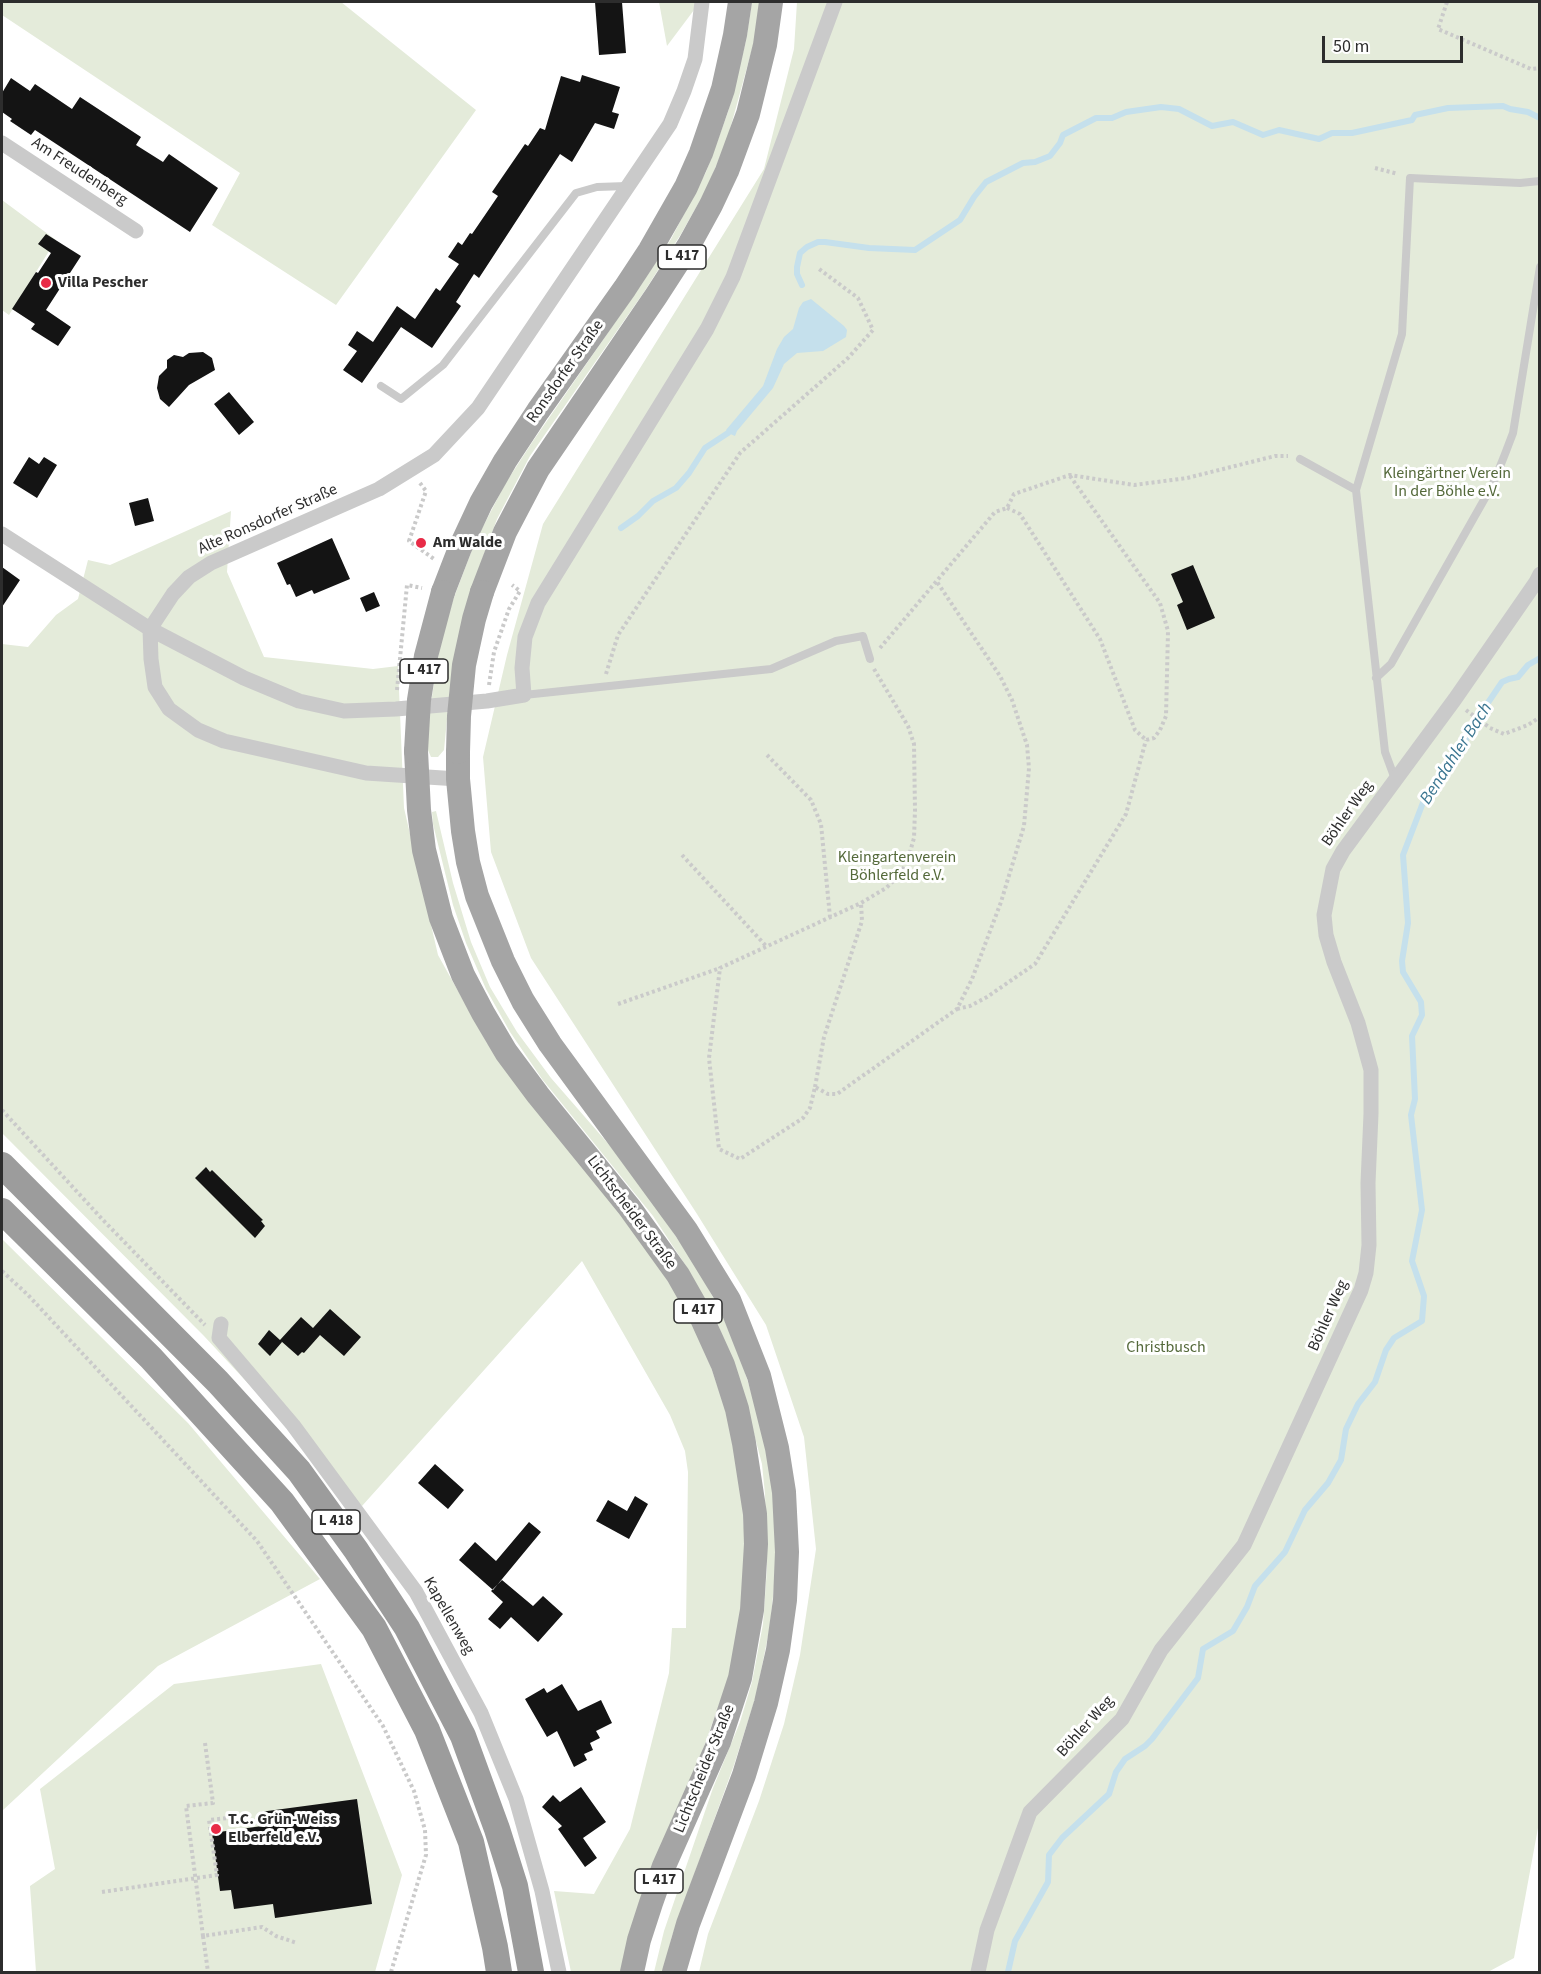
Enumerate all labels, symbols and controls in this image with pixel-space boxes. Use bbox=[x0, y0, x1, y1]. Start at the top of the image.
scale bar bbox=[1325, 24, 1466, 62]
text: 50 m bbox=[1333, 34, 1369, 59]
street label: Am Freudenberg bbox=[27, 134, 131, 210]
road number: L 417 bbox=[658, 245, 706, 269]
place label: Villa Pescher bbox=[58, 273, 148, 293]
marker: Villa Pescher bbox=[39, 276, 53, 290]
street label: Ronsdorfer Straße bbox=[523, 317, 609, 427]
park label: Kleingärtner Verein In der Böhle e.V. bbox=[1383, 464, 1511, 502]
street label: Alte Ronsdorfer Straße bbox=[195, 481, 341, 559]
place label: Am Walde bbox=[433, 533, 502, 553]
marker: Am Walde bbox=[414, 536, 428, 550]
road number: L 417 bbox=[400, 659, 448, 683]
water label: Bendahler Bach bbox=[1416, 699, 1498, 809]
street label: Böhler Weg bbox=[1318, 777, 1378, 851]
park label: Kleingartenverein Böhlerfeld e.V. bbox=[838, 848, 956, 886]
street label: Lichtscheider Straße bbox=[582, 1152, 680, 1274]
street label: Böhler Weg bbox=[1305, 1277, 1353, 1355]
road number: L 417 bbox=[674, 1299, 722, 1323]
park label: Christbusch bbox=[1126, 1338, 1206, 1358]
road number: L 418 bbox=[312, 1510, 360, 1534]
street label: Kapellenweg bbox=[418, 1574, 478, 1658]
street label: Böhler Weg bbox=[1053, 1692, 1119, 1762]
street label: Lichtscheider Straße bbox=[670, 1702, 740, 1836]
place label: T.C. Grün-Weiss Elberfeld e.V. bbox=[228, 1810, 337, 1848]
marker: T.C. Grün-Weiss Elberfeld e.V. bbox=[209, 1822, 223, 1836]
road number: L 417 bbox=[635, 1869, 683, 1893]

